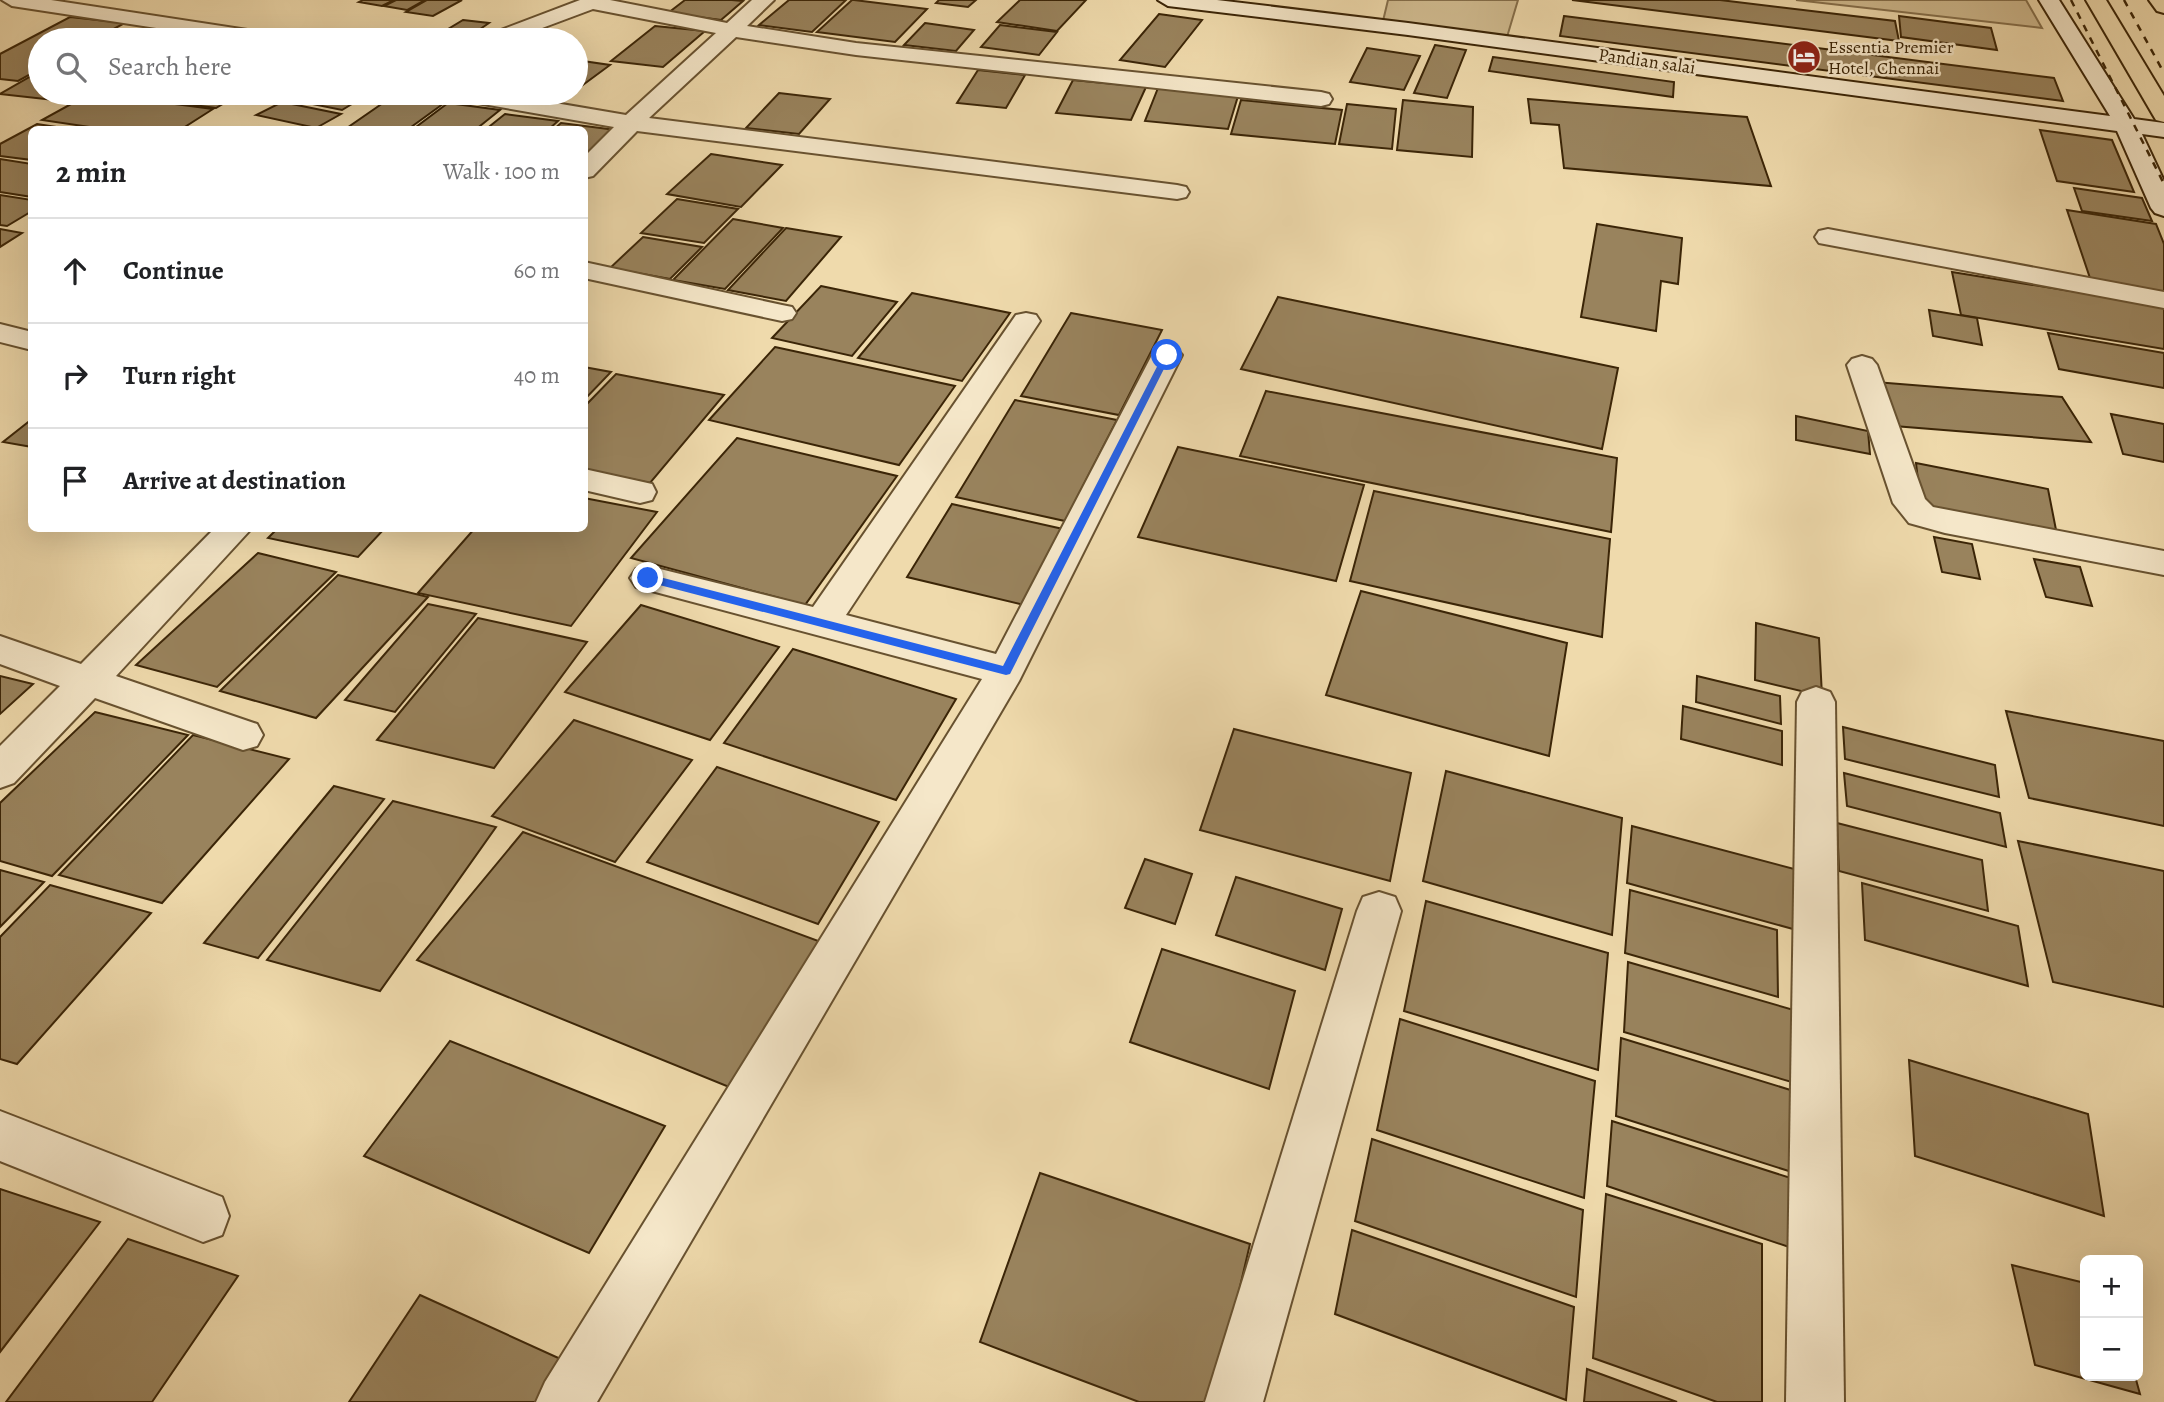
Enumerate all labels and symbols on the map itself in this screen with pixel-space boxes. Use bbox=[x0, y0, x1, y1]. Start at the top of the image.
place label: Essentia Premier Hotel, Chennai bbox=[1828, 35, 1954, 80]
hotel icon: Essentia Premier Hotel, Chennai bbox=[1785, 38, 1823, 76]
street label: Pandian salai bbox=[1597, 42, 1697, 80]
route start bbox=[1151, 339, 1182, 370]
route end bbox=[632, 562, 663, 593]

